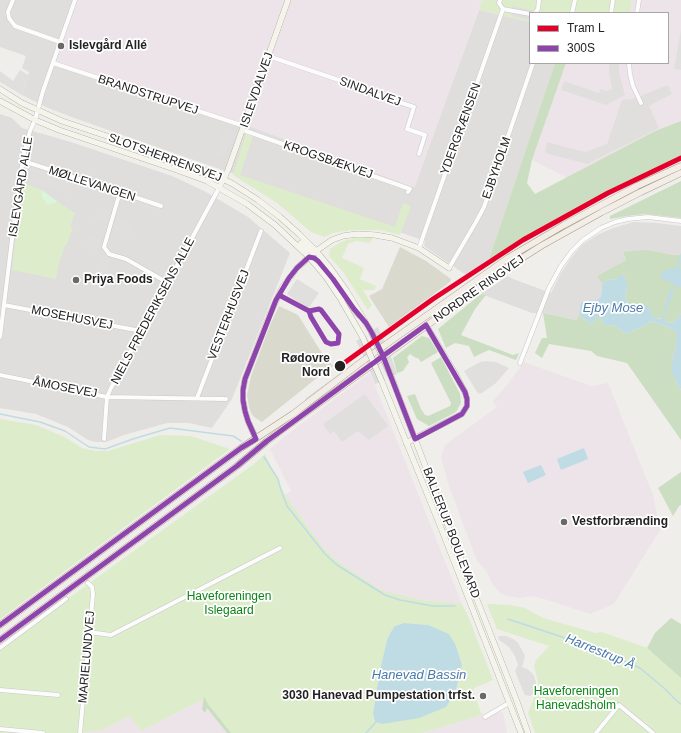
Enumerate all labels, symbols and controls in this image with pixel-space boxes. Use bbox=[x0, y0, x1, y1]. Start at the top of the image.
legend bbox=[529, 12, 669, 64]
text: Tram L bbox=[567, 21, 605, 35]
place label: Islevgård Allé bbox=[69, 39, 147, 53]
marker: Islevgård Allé bbox=[56, 41, 66, 51]
text: 300S bbox=[567, 41, 595, 55]
street label: ISLEVDALVEJ bbox=[237, 51, 277, 129]
street label: BRANDSTRUPVEJ bbox=[96, 72, 200, 118]
street label: SINDALVEJ bbox=[337, 74, 403, 110]
street label: YDERGRÆNSEN bbox=[438, 81, 484, 177]
street label: SLOTSHERRENSVEJ bbox=[106, 131, 224, 185]
street label: EJBYHOLM bbox=[480, 135, 514, 201]
street label: ISLEVGÅRD ALLE bbox=[6, 136, 36, 238]
street label: KROGSBÆKVEJ bbox=[282, 138, 374, 182]
street label: MØLLEVANGEN bbox=[47, 163, 137, 205]
street label: NIELS FREDERIKSENS ALLE bbox=[108, 235, 198, 387]
street label: NORDRE RINGVEJ bbox=[431, 252, 527, 326]
street label: VESTERHUSVEJ bbox=[205, 268, 253, 362]
place label: Priya Foods bbox=[84, 273, 153, 287]
marker: Priya Foods bbox=[71, 275, 81, 285]
water label: Ejby Mose bbox=[583, 300, 643, 316]
street label: MOSEHUSVEJ bbox=[30, 303, 114, 333]
place label: Rødovre Nord bbox=[281, 352, 330, 380]
marker: Rødovre Nord bbox=[333, 359, 347, 373]
street label: ÅMOSEVEJ bbox=[32, 375, 98, 401]
street label: BALLERUP BOULEVARD bbox=[419, 465, 483, 601]
place label: Vestforbrænding bbox=[572, 515, 668, 529]
marker: Vestforbrænding bbox=[559, 517, 569, 527]
park label: Haveforeningen Islegaard bbox=[187, 590, 271, 618]
street label: MARIELUNDVEJ bbox=[76, 610, 98, 704]
water label: Harrestrup Å bbox=[563, 631, 637, 673]
water label: Hanevad Bassin bbox=[372, 667, 466, 683]
park label: Haveforeningen Hanevadsholm bbox=[534, 685, 618, 713]
place label: 3030 Hanevad Pumpestation trfst. bbox=[282, 689, 475, 703]
marker: 3030 Hanevad Pumpestation trfst. bbox=[478, 691, 488, 701]

